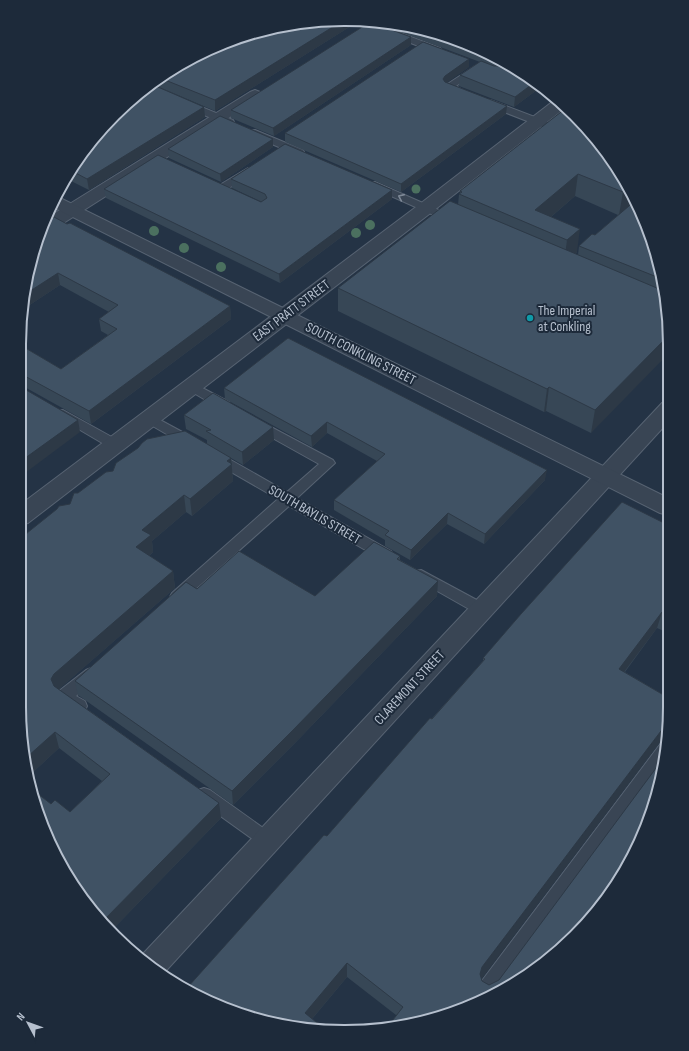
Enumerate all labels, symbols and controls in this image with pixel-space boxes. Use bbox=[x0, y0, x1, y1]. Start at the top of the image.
one-way arrow bbox=[397, 194, 405, 202]
street label: EAST PRATT STREET bbox=[249, 276, 333, 345]
place label: The Imperial at Conkling bbox=[538, 302, 595, 335]
marker: The Imperial at Conkling bbox=[525, 313, 535, 323]
street label: SOUTH CONKLING STREET bbox=[303, 318, 419, 389]
street label: SOUTH BAYLIS STREET bbox=[266, 481, 364, 548]
street label: CLAREMONT STREET bbox=[370, 646, 448, 728]
north arrow bbox=[8, 1003, 48, 1043]
text: N bbox=[14, 1010, 28, 1023]

